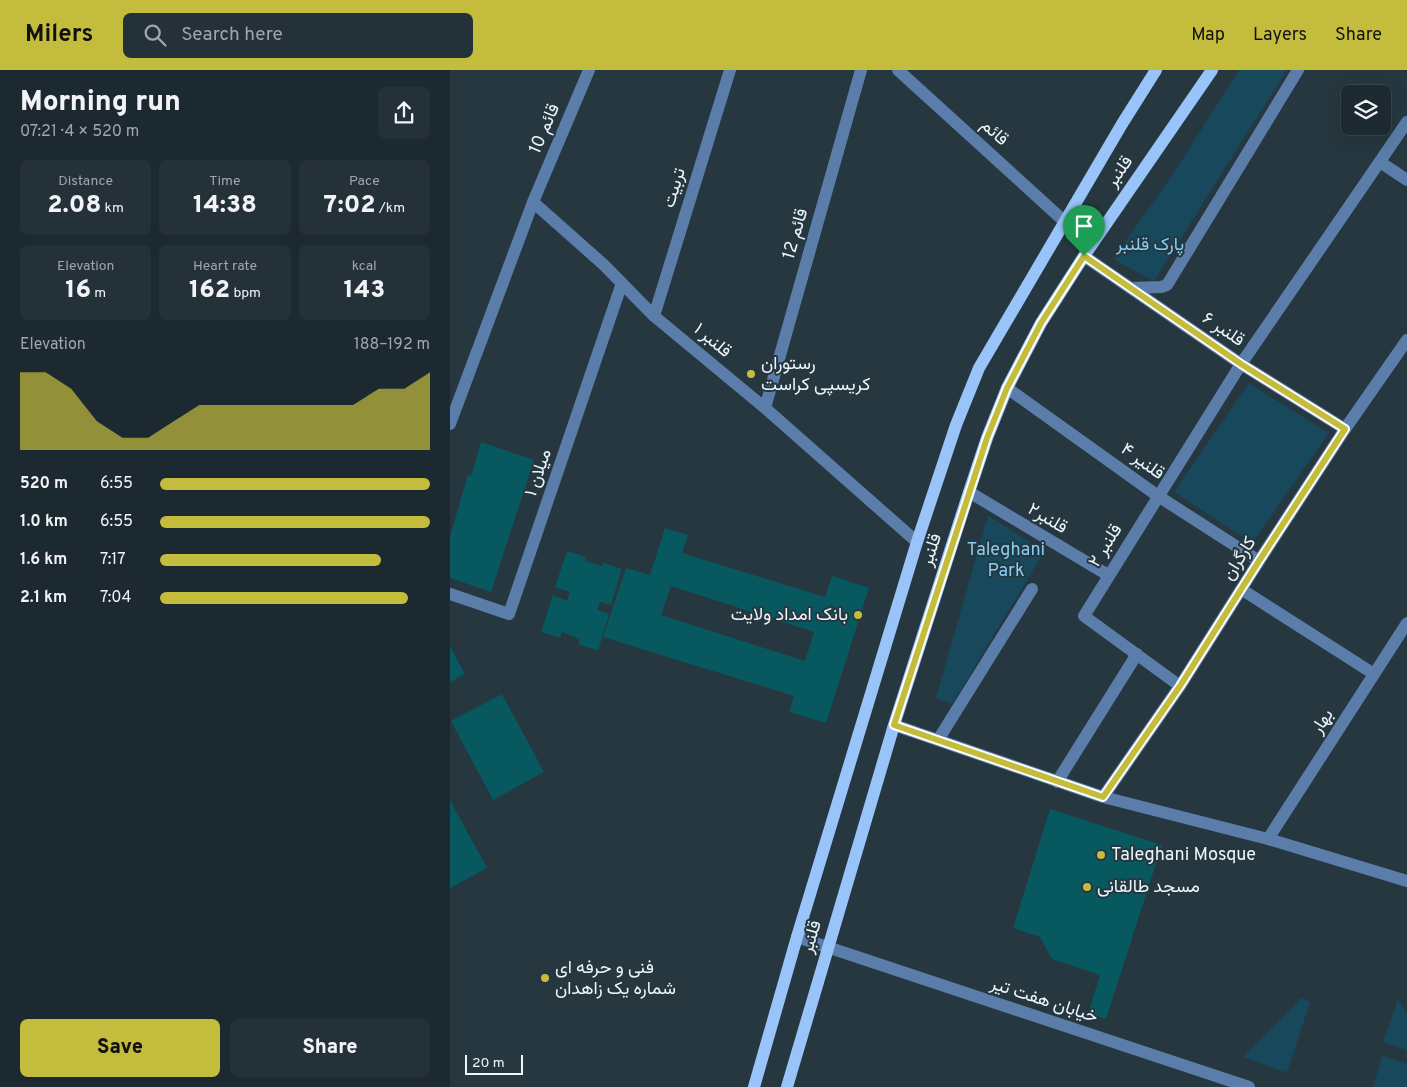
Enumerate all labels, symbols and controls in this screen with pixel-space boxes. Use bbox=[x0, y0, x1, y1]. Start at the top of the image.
search box bbox=[123, 13, 473, 58]
text: Milers bbox=[25, 20, 93, 50]
icon: search bbox=[141, 21, 169, 49]
text: Search here bbox=[181, 23, 283, 47]
text: Map bbox=[1191, 24, 1225, 47]
text: Layers bbox=[1253, 24, 1307, 47]
text: Share bbox=[1335, 24, 1382, 47]
text: Morning run bbox=[20, 85, 181, 121]
map controls bbox=[1341, 85, 1391, 135]
button: layers bbox=[1341, 85, 1391, 135]
button: share bbox=[378, 87, 430, 139]
street label: قائم 10 bbox=[524, 100, 566, 158]
street label: قائم bbox=[975, 114, 1013, 152]
text: 07:21 · 4 × 520 m bbox=[20, 122, 139, 142]
street label: قلنبر bbox=[1101, 152, 1139, 193]
street label: تربیت bbox=[658, 165, 692, 211]
text: Distance bbox=[58, 173, 113, 190]
text: Time bbox=[209, 173, 241, 190]
text: Pace bbox=[349, 173, 380, 190]
text: 2.08 bbox=[47, 190, 101, 222]
text: 14:38 bbox=[193, 190, 257, 222]
text: 7:02 bbox=[324, 190, 376, 222]
text: km bbox=[101, 200, 124, 217]
text: /km bbox=[376, 200, 405, 217]
pin bbox=[1063, 205, 1105, 256]
street label: قائم 12 bbox=[778, 206, 814, 262]
icon: arrive bbox=[1070, 212, 1098, 240]
park label: پارک قلنبر bbox=[1115, 234, 1184, 257]
text: Elevation bbox=[57, 258, 114, 275]
text: Heart rate bbox=[193, 258, 257, 275]
text: kcal bbox=[352, 258, 377, 275]
text: 16 bbox=[65, 275, 91, 307]
text: 162 bbox=[189, 275, 230, 307]
text: 143 bbox=[343, 275, 385, 307]
text: m bbox=[91, 285, 106, 302]
text: bpm bbox=[230, 285, 261, 302]
street label: قلنبر ۶ bbox=[1197, 308, 1249, 352]
street label: قلنبر ۱ bbox=[688, 318, 736, 364]
text: Elevation bbox=[20, 335, 86, 355]
text: 188–192 m bbox=[354, 335, 430, 355]
place label: رستوران کریسپی کراست bbox=[761, 353, 870, 397]
marker: رستوران کریسپی کراست bbox=[745, 368, 757, 380]
street label: قلنیر ۴ bbox=[1116, 438, 1168, 486]
street label: میلان ۱ bbox=[520, 446, 558, 500]
text: 520 m bbox=[20, 474, 68, 494]
text: 6:55 bbox=[100, 474, 133, 494]
street label: قلنبر۲ bbox=[1023, 498, 1071, 540]
text: 1.0 km bbox=[20, 512, 68, 532]
text: 6:55 bbox=[100, 512, 133, 532]
street label: قلنبر ۲ bbox=[1084, 520, 1128, 572]
street label: قلنبر bbox=[916, 531, 948, 570]
street label: کارگران bbox=[1218, 533, 1262, 585]
park label: Taleghani Park bbox=[967, 539, 1045, 583]
text: 1.6 km bbox=[20, 550, 67, 570]
text: 7:17 bbox=[100, 550, 126, 570]
text: 2.1 km bbox=[20, 588, 67, 608]
text: 7:04 bbox=[100, 588, 132, 608]
place label: بانک امداد ولایت bbox=[731, 604, 848, 627]
marker: بانک امداد ولایت bbox=[852, 609, 864, 621]
street label: بهار bbox=[1306, 705, 1339, 740]
place label: Taleghani Mosque bbox=[1111, 844, 1256, 867]
marker: Taleghani Mosque bbox=[1095, 849, 1107, 861]
place label: مسجد طالقانی bbox=[1097, 876, 1200, 899]
marker: مسجد طالقانی bbox=[1081, 881, 1093, 893]
street label: قلنبر bbox=[796, 918, 828, 957]
place label: فنی و حرفه ای شماره یک زاهدان bbox=[555, 957, 676, 1001]
marker: فنی و حرفه ای شماره یک زاهدان bbox=[539, 972, 551, 984]
street label: خیابان هفت تیر bbox=[986, 972, 1101, 1029]
button: Save bbox=[20, 1019, 220, 1077]
button: Share bbox=[230, 1019, 430, 1077]
scale bar bbox=[465, 1052, 522, 1075]
text: 20 m bbox=[472, 1055, 505, 1072]

